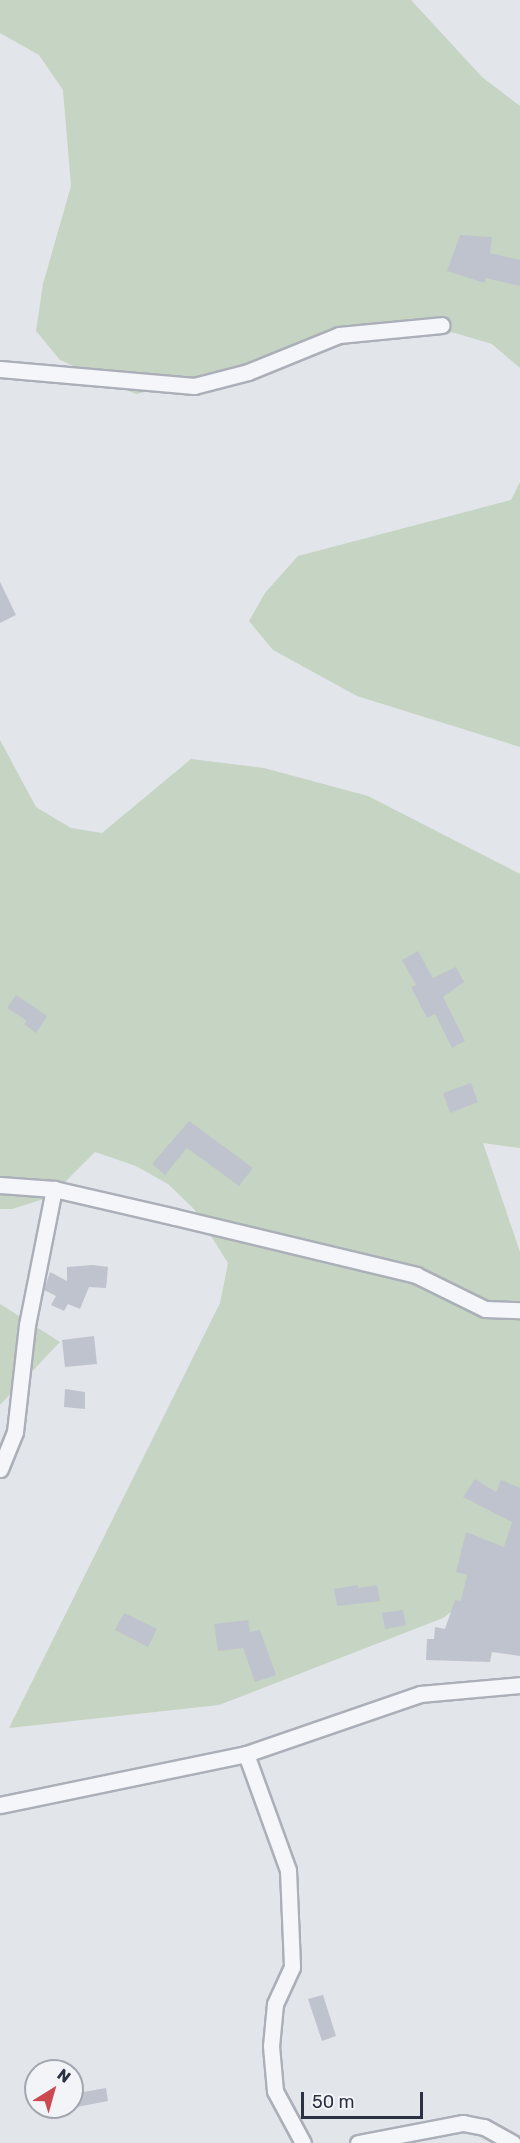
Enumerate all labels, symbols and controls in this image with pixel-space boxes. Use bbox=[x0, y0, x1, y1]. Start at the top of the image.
north arrow bbox=[24, 2059, 84, 2119]
text: N bbox=[54, 2065, 74, 2087]
scale bar bbox=[304, 2080, 426, 2118]
text: 50 m bbox=[312, 2091, 355, 2113]

